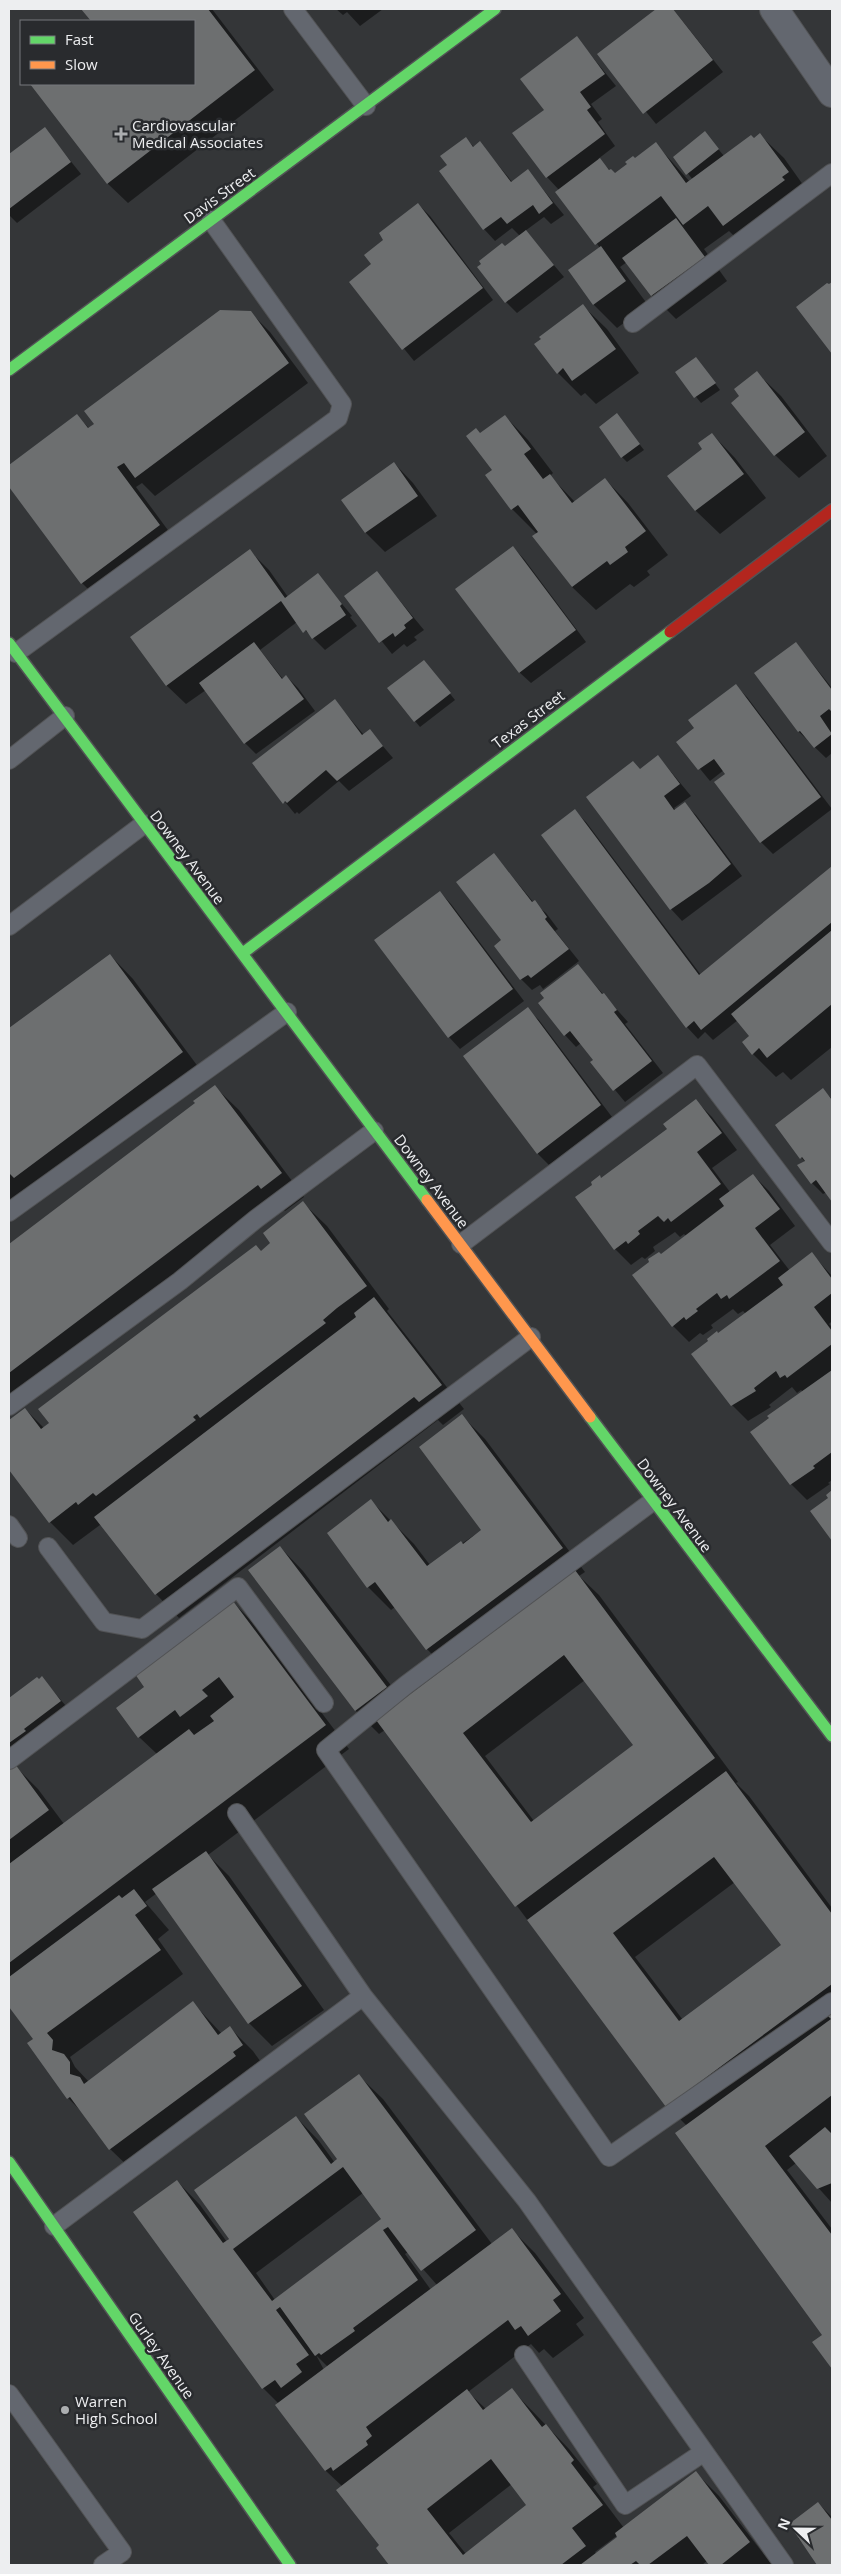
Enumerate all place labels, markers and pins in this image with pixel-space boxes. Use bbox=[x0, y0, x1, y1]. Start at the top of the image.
place label: Cardiovascular Medical Associates bbox=[132, 115, 263, 152]
marker: Cardiovascular Medical Associates bbox=[114, 127, 128, 141]
place label: Warren High School bbox=[75, 2391, 158, 2428]
marker: Warren High School bbox=[59, 2404, 71, 2416]

